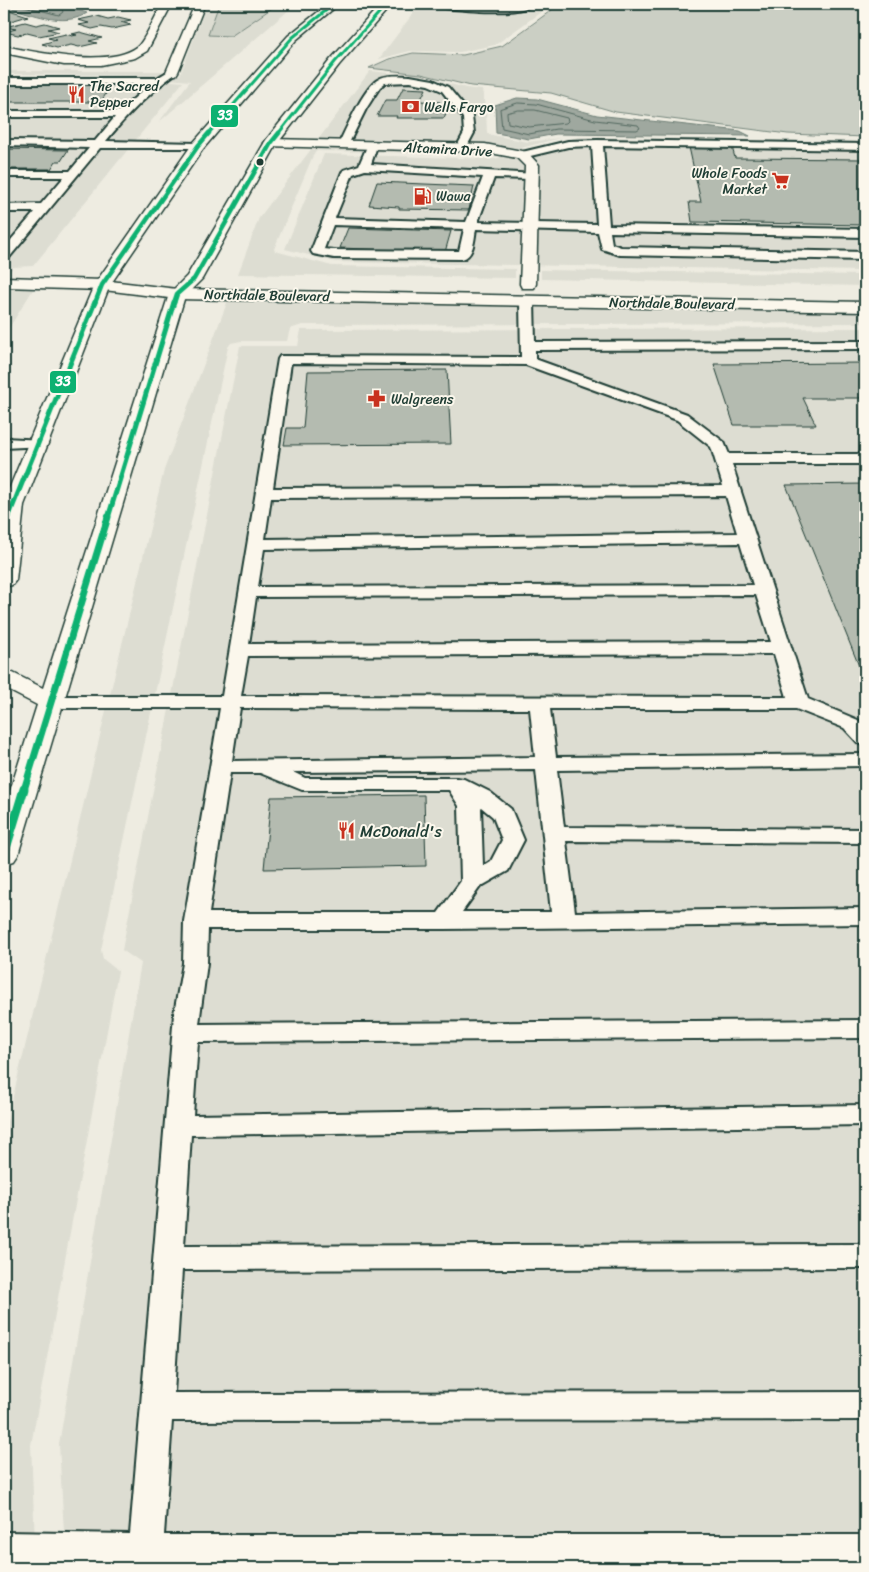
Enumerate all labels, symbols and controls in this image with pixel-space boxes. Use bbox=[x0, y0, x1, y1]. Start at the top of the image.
place label: The Sacred Pepper bbox=[90, 74, 160, 115]
restaurant icon: The Sacred Pepper bbox=[66, 84, 86, 104]
place label: Wells Fargo bbox=[424, 95, 494, 120]
bank icon: Wells Fargo bbox=[400, 97, 420, 117]
text: 33 bbox=[216, 103, 233, 128]
line badge: 33 bbox=[210, 104, 239, 128]
street label: Altamira Drive bbox=[402, 135, 493, 164]
unlabelled marker bbox=[255, 157, 265, 167]
place label: Whole Foods Market bbox=[691, 161, 768, 202]
supermarket icon: Whole Foods Market bbox=[771, 171, 791, 191]
place label: Wawa bbox=[436, 184, 471, 209]
fuel station icon: Wawa bbox=[412, 186, 432, 206]
street label: Northdale Boulevard bbox=[204, 282, 332, 309]
street label: Northdale Boulevard bbox=[609, 290, 737, 317]
text: 33 bbox=[54, 369, 71, 394]
line badge: 33 bbox=[49, 370, 77, 394]
place label: Walgreens bbox=[391, 387, 454, 412]
pharmacy icon: Walgreens bbox=[367, 389, 387, 409]
place label: McDonald's bbox=[360, 817, 442, 846]
restaurant icon: McDonald's bbox=[336, 821, 356, 841]

